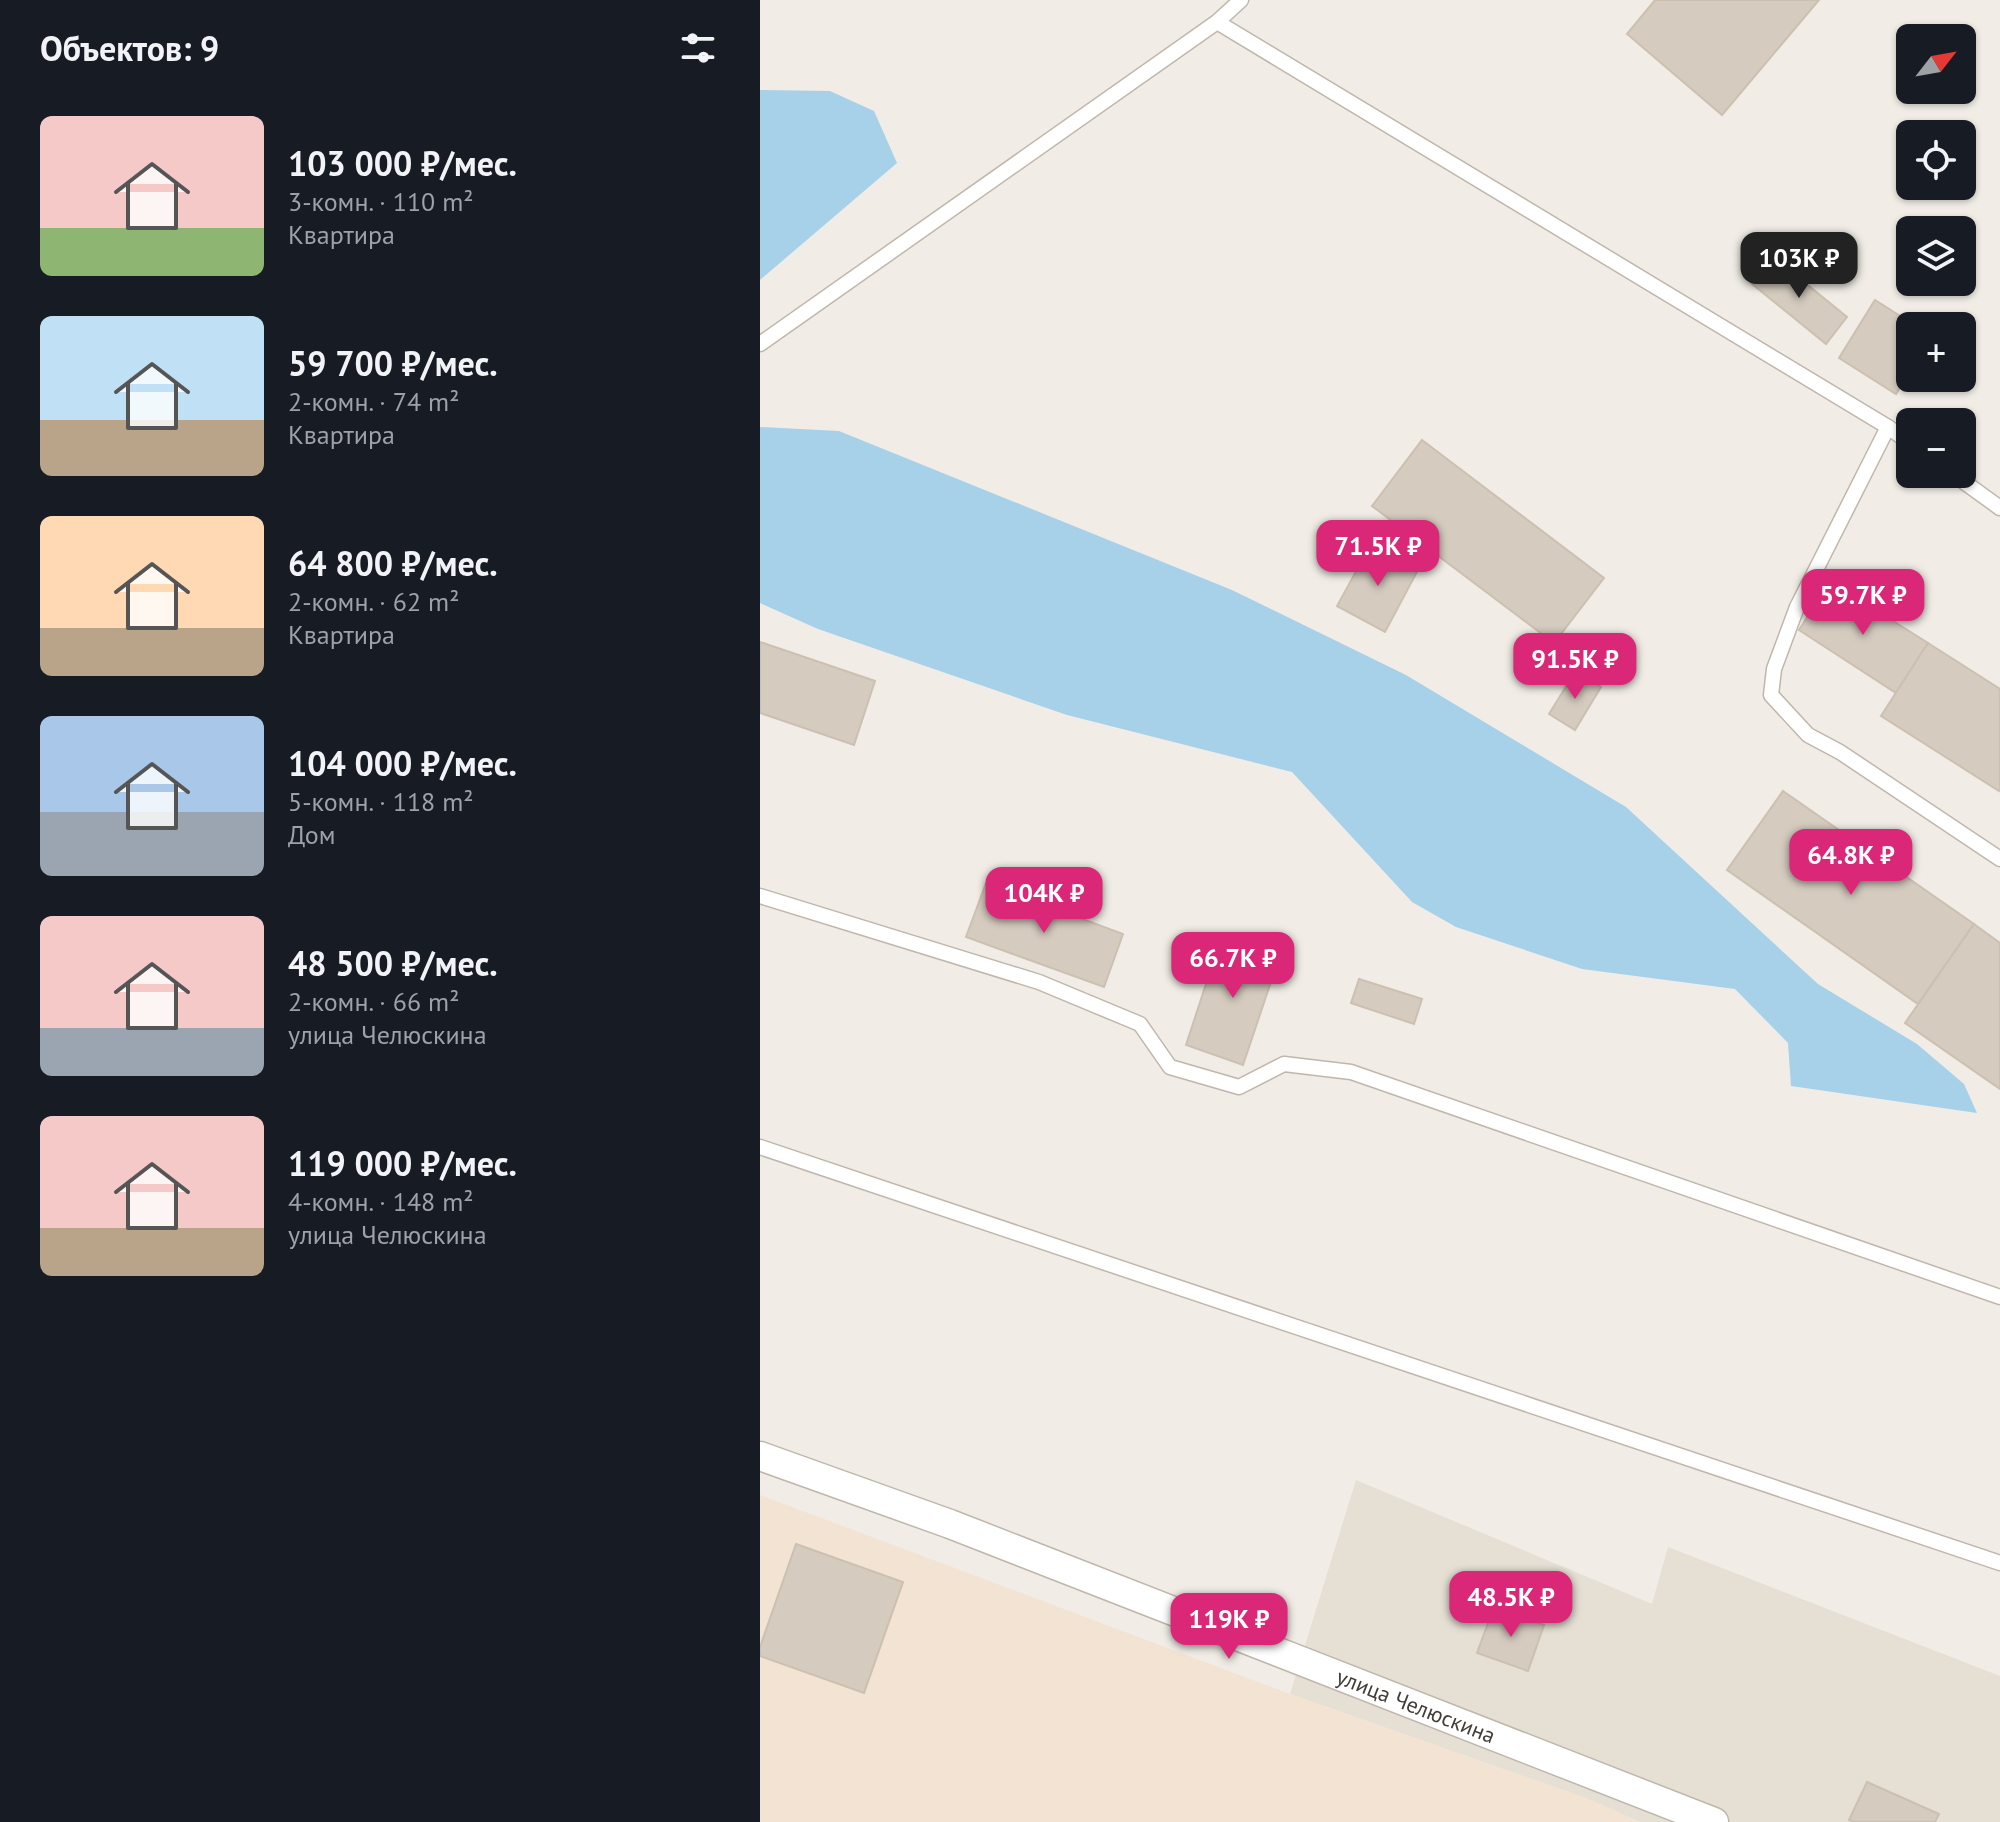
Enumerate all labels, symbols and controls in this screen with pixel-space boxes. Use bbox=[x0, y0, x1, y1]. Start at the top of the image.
north arrow bbox=[1896, 24, 1976, 104]
map controls bbox=[1896, 24, 1976, 488]
text: Объектов: 9 bbox=[40, 26, 219, 70]
icon: filters bbox=[676, 26, 720, 70]
button: locate bbox=[1896, 120, 1976, 200]
text: 103 000 ₽/мес. bbox=[288, 141, 517, 185]
icon: home bbox=[104, 148, 200, 244]
text: 3-комн. · 110 m² bbox=[288, 185, 474, 218]
button: layers bbox=[1896, 216, 1976, 296]
text: Квартира bbox=[288, 218, 395, 251]
pin: 103K ₽ bbox=[1734, 232, 1864, 300]
text: 103K ₽ bbox=[1759, 241, 1839, 274]
button: + bbox=[1896, 312, 1976, 392]
text: 59 700 ₽/мес. bbox=[288, 341, 498, 385]
icon: home bbox=[104, 348, 200, 444]
text: 2-комн. · 74 m² bbox=[288, 385, 459, 418]
button: − bbox=[1896, 408, 1976, 488]
text: Квартира bbox=[288, 418, 395, 451]
pin: 71.5K ₽ bbox=[1304, 520, 1452, 588]
text: 71.5K ₽ bbox=[1334, 529, 1422, 562]
text: 64 800 ₽/мес. bbox=[288, 541, 498, 585]
icon: home bbox=[104, 548, 200, 644]
pin: 59.7K ₽ bbox=[1789, 569, 1937, 637]
text: 59.7K ₽ bbox=[1819, 578, 1907, 611]
text: 2-комн. · 62 m² bbox=[288, 585, 459, 618]
text: Квартира bbox=[288, 618, 395, 651]
pin: 91.5K ₽ bbox=[1501, 633, 1649, 701]
text: 91.5K ₽ bbox=[1531, 642, 1619, 675]
text: 104 000 ₽/мес. bbox=[288, 741, 517, 785]
icon: home bbox=[104, 748, 200, 844]
text: 5-комн. · 118 m² bbox=[288, 785, 474, 818]
text: Дом bbox=[288, 818, 336, 851]
pin: 64.8K ₽ bbox=[1777, 829, 1925, 897]
text: 64.8K ₽ bbox=[1807, 838, 1895, 871]
pin: 104K ₽ bbox=[979, 867, 1109, 935]
text: 104K ₽ bbox=[1004, 876, 1084, 909]
pin: 66.7K ₽ bbox=[1159, 932, 1307, 1000]
text: 48 500 ₽/мес. bbox=[288, 941, 498, 985]
text: 66.7K ₽ bbox=[1189, 941, 1277, 974]
icon: home bbox=[104, 948, 200, 1044]
text: 2-комн. · 66 m² bbox=[288, 985, 459, 1018]
text: улица Челюскина bbox=[288, 1018, 487, 1051]
text: 119 000 ₽/мес. bbox=[288, 1141, 517, 1185]
icon: home bbox=[104, 1148, 200, 1244]
text: 4-комн. · 148 m² bbox=[288, 1185, 474, 1218]
text: улица Челюскина bbox=[288, 1218, 487, 1251]
pin: 48.5K ₽ bbox=[1437, 1571, 1585, 1639]
text: 48.5K ₽ bbox=[1467, 1580, 1555, 1613]
pin: 119K ₽ bbox=[1164, 1593, 1294, 1661]
text: 119K ₽ bbox=[1189, 1602, 1269, 1635]
street label: улица Челюскина bbox=[1333, 1662, 1499, 1749]

